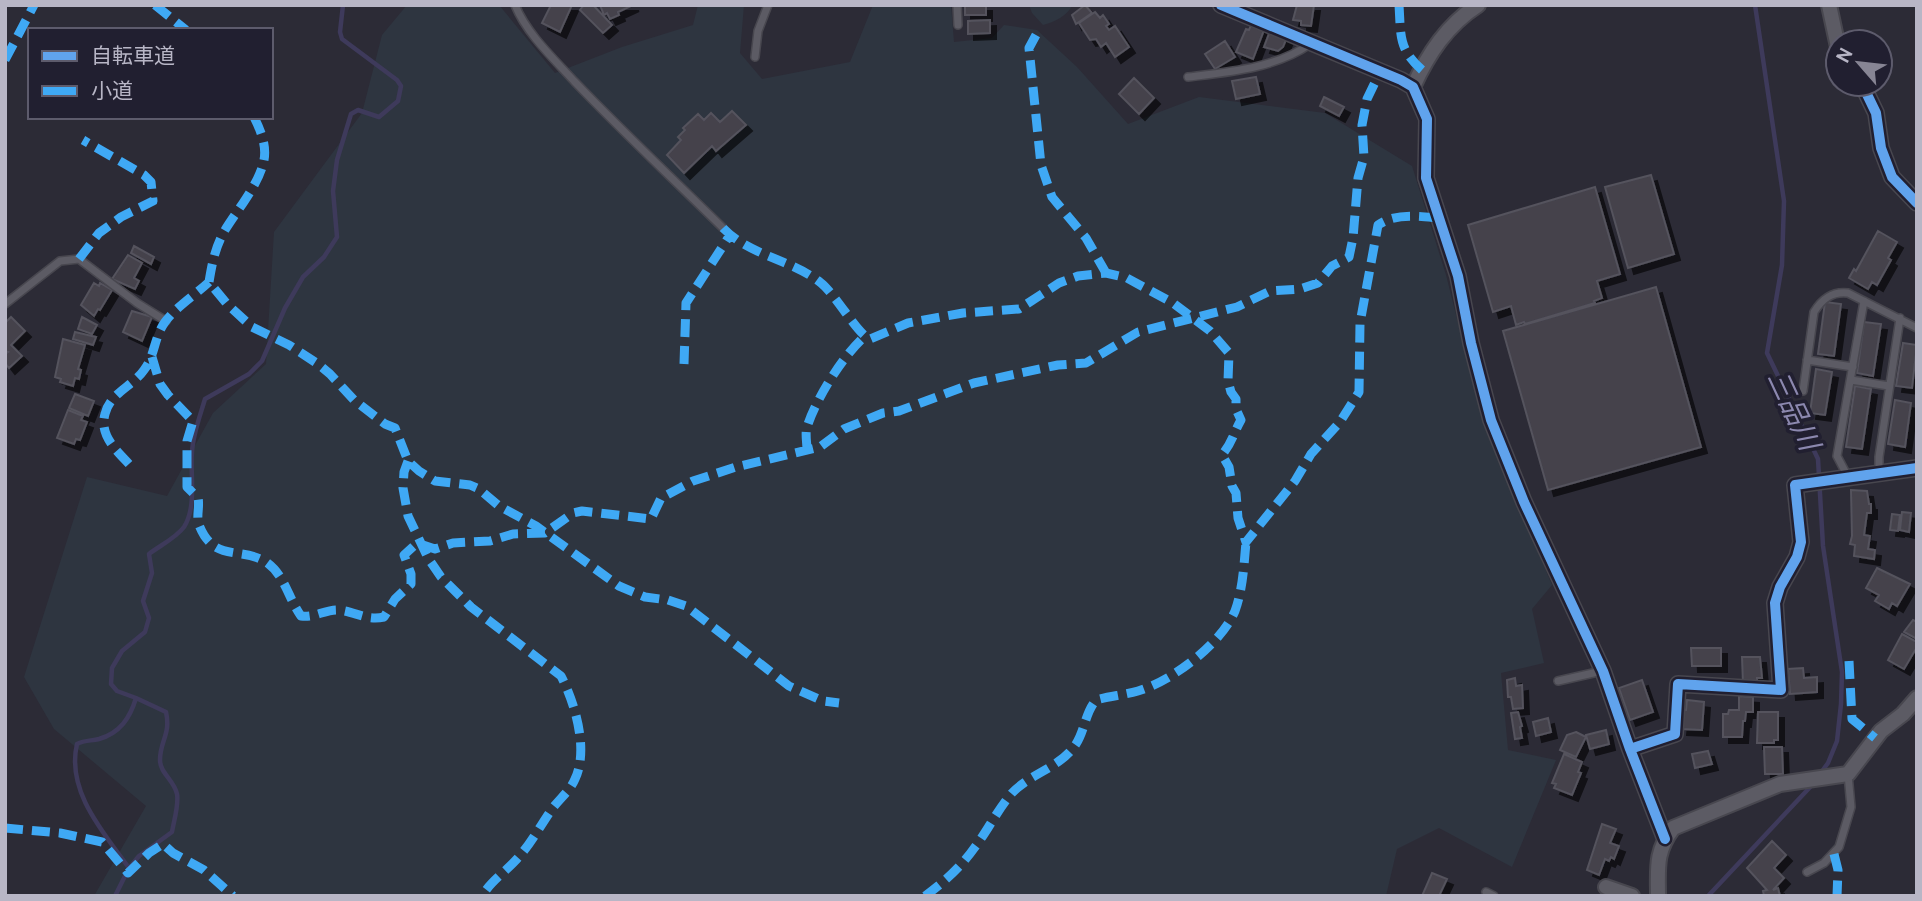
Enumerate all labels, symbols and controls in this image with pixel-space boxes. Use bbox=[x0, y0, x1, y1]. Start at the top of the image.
legend bbox=[28, 28, 273, 119]
north arrow bbox=[1824, 28, 1894, 98]
text: 自転車道 bbox=[91, 43, 175, 68]
text: N bbox=[1831, 44, 1858, 67]
text: 小道 bbox=[91, 78, 133, 103]
water label: 三品川 bbox=[1761, 365, 1828, 458]

